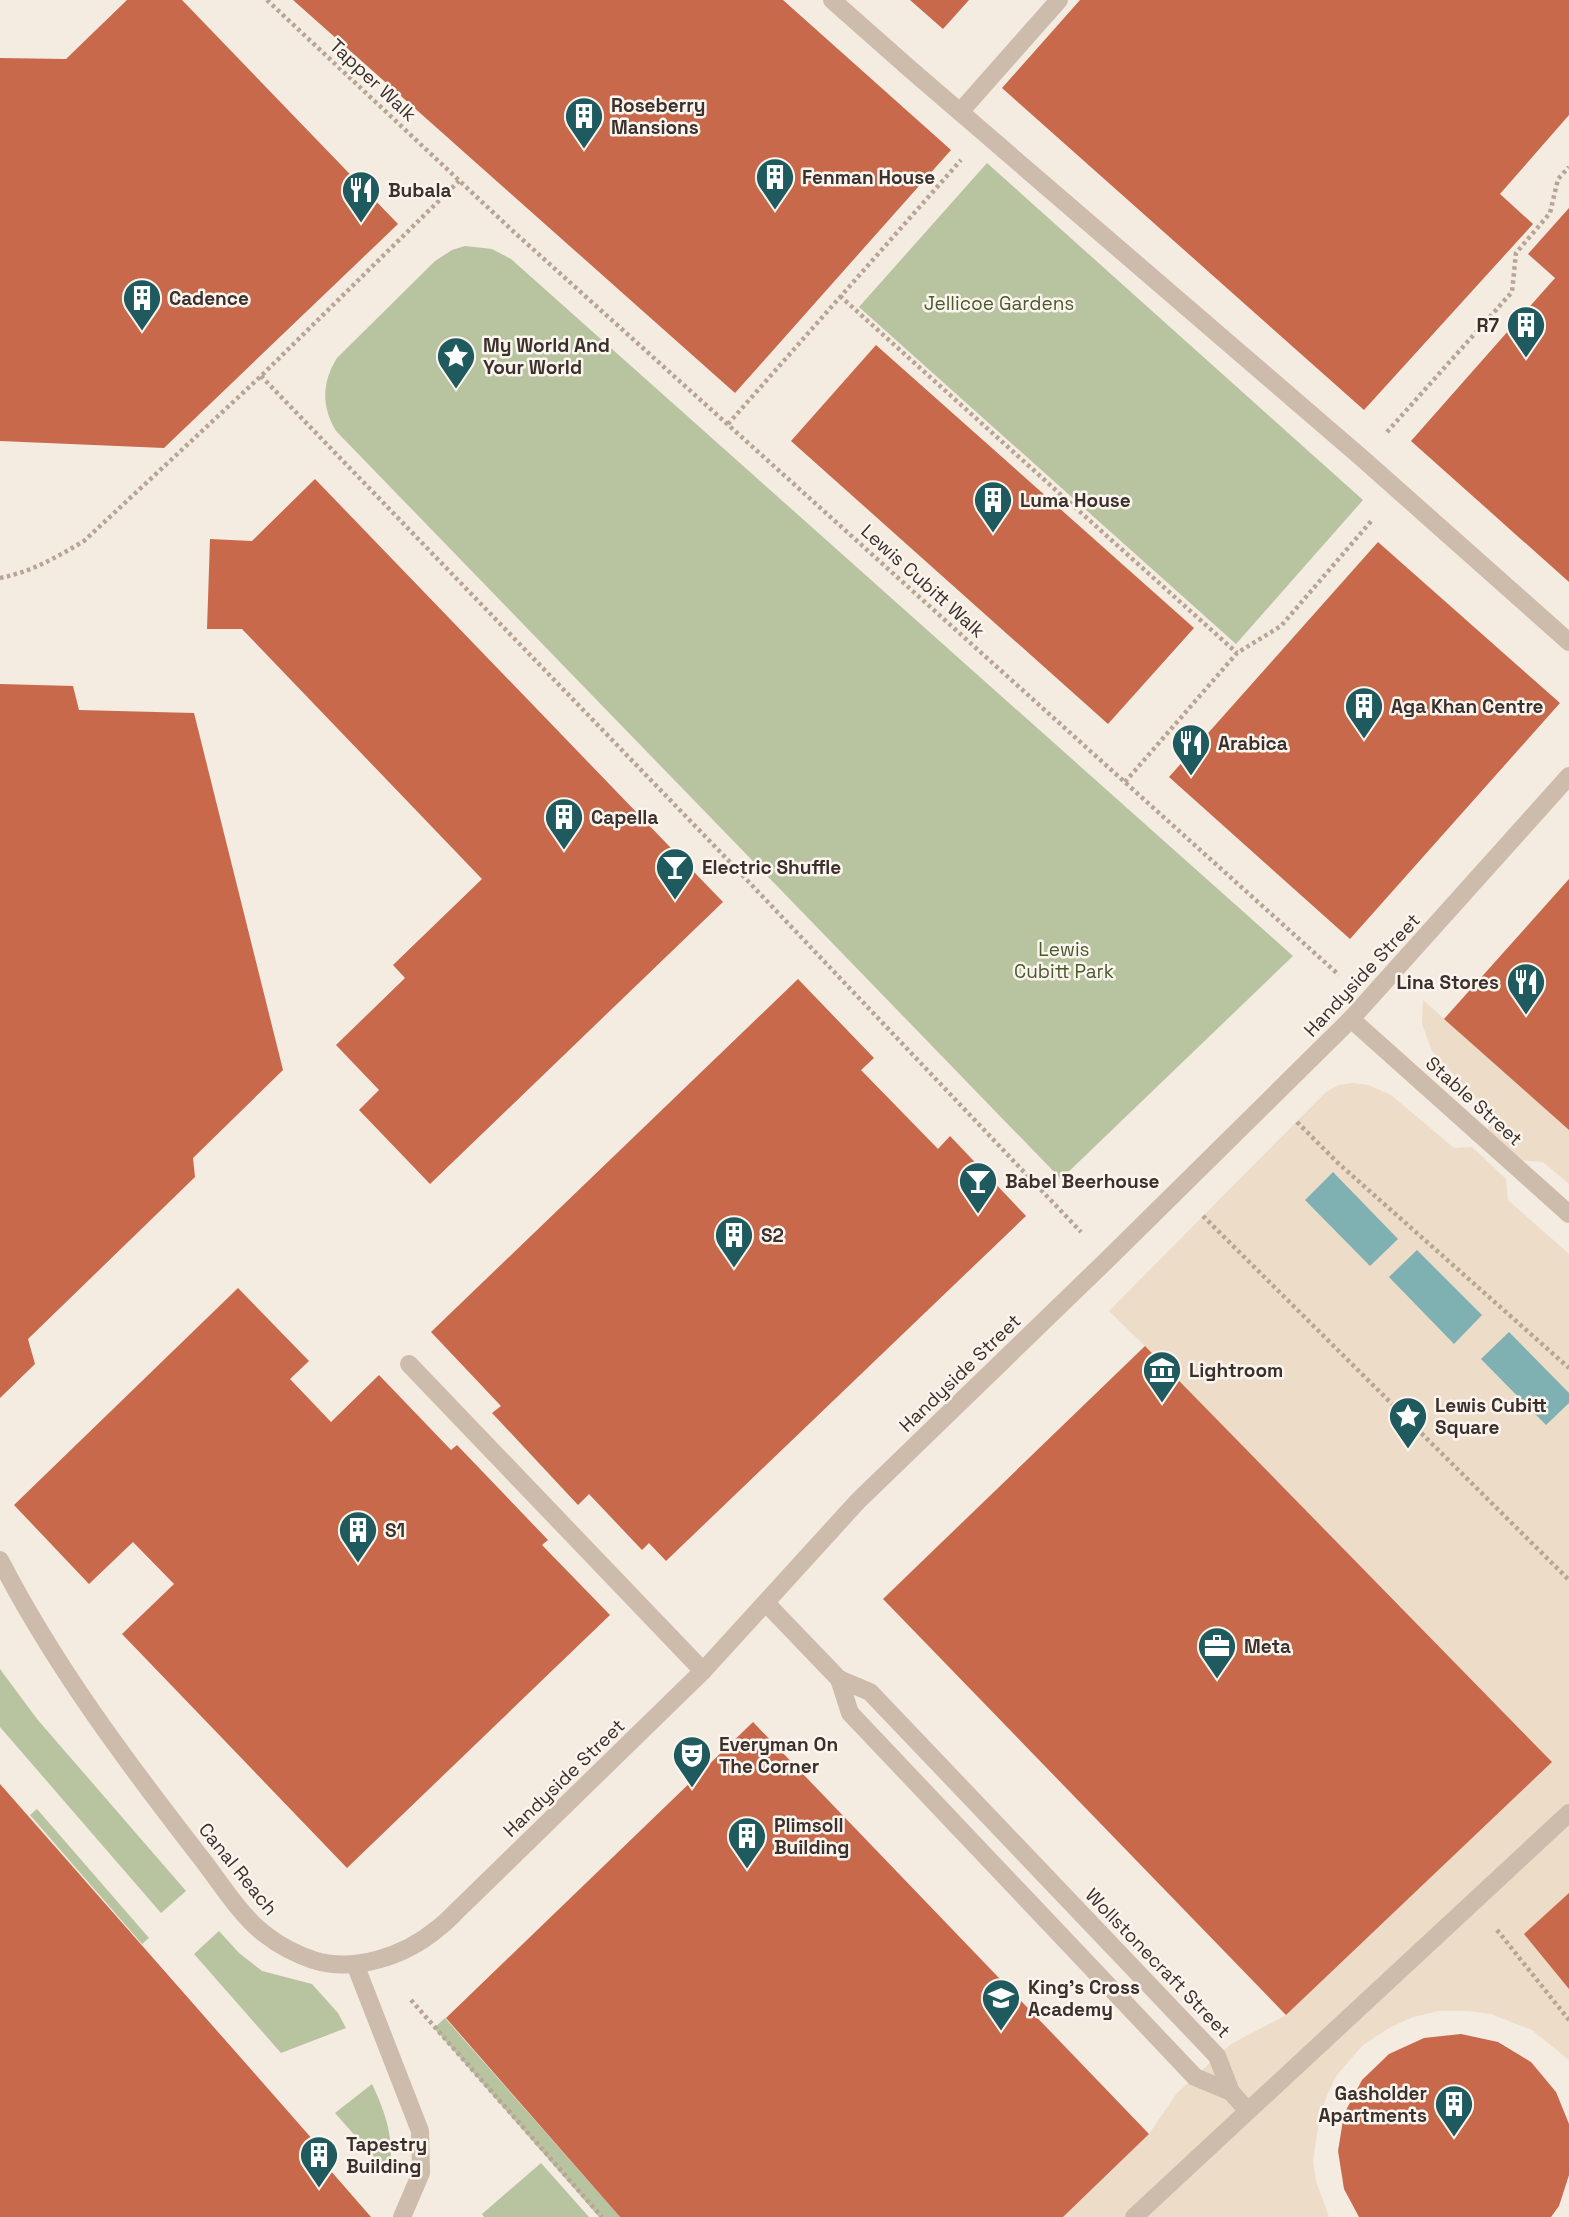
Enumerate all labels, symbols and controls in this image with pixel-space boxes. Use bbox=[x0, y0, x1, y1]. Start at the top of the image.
street label: Tapper Walk bbox=[324, 33, 422, 127]
place label: Roseberry Mansions bbox=[611, 93, 705, 140]
building icon: Roseberry Mansions bbox=[563, 95, 605, 150]
building icon: Fenman House bbox=[754, 156, 796, 211]
place label: Fenman House bbox=[802, 165, 935, 190]
restaurant icon: Bubala bbox=[340, 169, 382, 224]
place label: Bubala bbox=[388, 178, 451, 203]
building icon: Cadence bbox=[121, 277, 163, 332]
place label: Cadence bbox=[169, 286, 249, 311]
park label: Jellicoe Gardens bbox=[924, 291, 1074, 316]
building icon: R7 bbox=[1505, 304, 1547, 359]
place label: R7 bbox=[1476, 313, 1499, 338]
place label: My World And Your World bbox=[483, 333, 610, 380]
place icon: My World And Your World bbox=[435, 335, 477, 390]
building icon: Luma House bbox=[972, 479, 1014, 534]
place label: Luma House bbox=[1020, 488, 1131, 513]
street label: Lewis Cubitt Walk bbox=[856, 519, 990, 643]
building icon: Aga Khan Centre bbox=[1343, 685, 1385, 740]
place label: Aga Khan Centre bbox=[1391, 694, 1544, 719]
restaurant icon: Arabica bbox=[1170, 722, 1212, 777]
place label: Arabica bbox=[1218, 731, 1288, 756]
building icon: Capella bbox=[543, 796, 585, 851]
place label: Capella bbox=[591, 805, 658, 830]
bar icon: Electric Shuffle bbox=[654, 846, 696, 901]
place label: Electric Shuffle bbox=[702, 855, 841, 880]
street label: Handyside Street bbox=[1298, 908, 1426, 1042]
park label: Lewis Cubitt Park bbox=[1014, 937, 1114, 984]
restaurant icon: Lina Stores bbox=[1505, 961, 1547, 1016]
place label: Lina Stores bbox=[1397, 970, 1499, 995]
street label: Stable Street bbox=[1420, 1051, 1528, 1151]
bar icon: Babel Beerhouse bbox=[957, 1160, 999, 1215]
place label: Babel Beerhouse bbox=[1005, 1169, 1160, 1194]
building icon: S2 bbox=[713, 1214, 755, 1269]
place label: S2 bbox=[761, 1223, 784, 1248]
street label: Handyside Street bbox=[894, 1308, 1026, 1438]
museum icon: Lightroom bbox=[1141, 1349, 1183, 1404]
place label: Lightroom bbox=[1189, 1358, 1283, 1383]
place label: Lewis Cubitt Square bbox=[1435, 1393, 1547, 1440]
place icon: Lewis Cubitt Square bbox=[1387, 1395, 1429, 1450]
building icon: S1 bbox=[337, 1509, 379, 1564]
place label: S1 bbox=[385, 1518, 405, 1543]
office icon: Meta bbox=[1196, 1625, 1238, 1680]
place label: Meta bbox=[1244, 1634, 1291, 1659]
street label: Handyside Street bbox=[498, 1713, 630, 1843]
place label: Everyman On The Corner bbox=[719, 1732, 838, 1779]
theatre icon: Everyman On The Corner bbox=[671, 1734, 713, 1789]
place label: Plimsoll Building bbox=[774, 1813, 849, 1860]
building icon: Plimsoll Building bbox=[726, 1815, 768, 1870]
street label: Canal Reach bbox=[193, 1818, 283, 1920]
street label: Wollstonecraft Street bbox=[1080, 1883, 1236, 2043]
place label: King’s Cross Academy bbox=[1028, 1975, 1140, 2022]
school or university icon: King’s Cross Academy bbox=[980, 1977, 1022, 2032]
place label: Gasholder Apartments bbox=[1318, 2081, 1427, 2128]
building icon: Gasholder Apartments bbox=[1433, 2083, 1475, 2138]
place label: Tapestry Building bbox=[346, 2132, 427, 2179]
building icon: Tapestry Building bbox=[298, 2134, 340, 2189]

